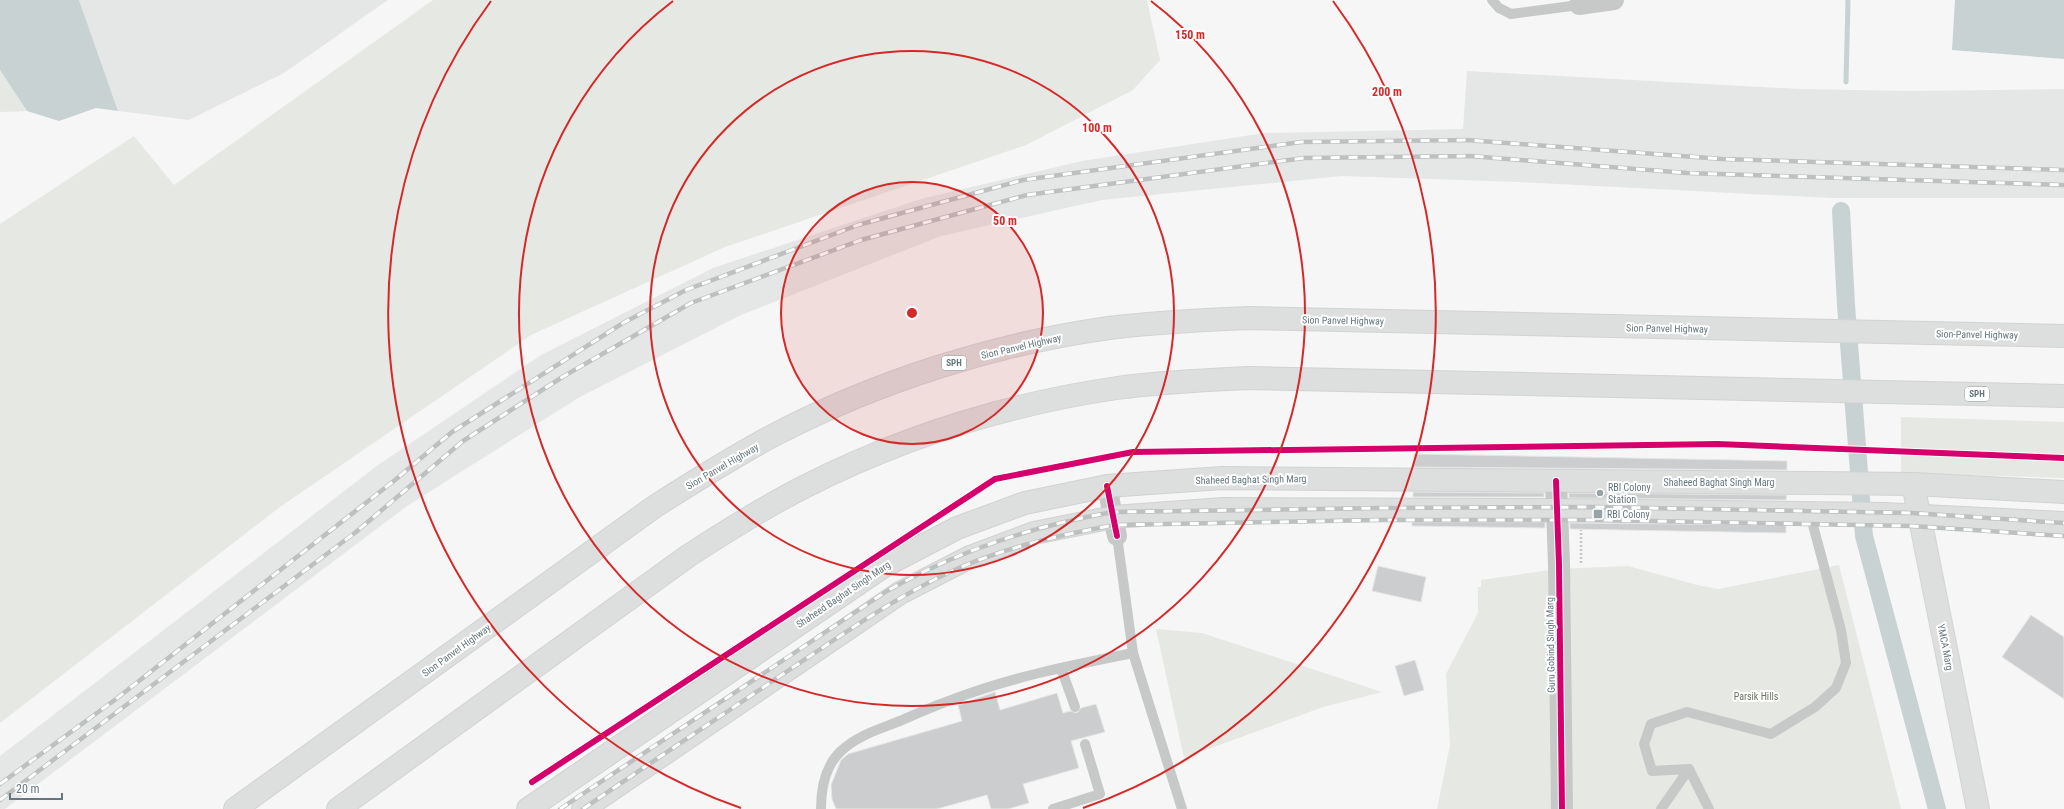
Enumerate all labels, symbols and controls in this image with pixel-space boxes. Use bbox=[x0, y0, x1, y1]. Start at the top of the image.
text: 150 m bbox=[1175, 28, 1205, 42]
text: 200 m bbox=[1372, 85, 1402, 99]
text: 100 m bbox=[1082, 121, 1112, 135]
text: 50 m bbox=[993, 214, 1017, 228]
centre of rings bbox=[905, 306, 919, 320]
street label: Sion Panvel Highway bbox=[1302, 314, 1384, 327]
street label: Sion Panvel Highway bbox=[1626, 322, 1708, 335]
street label: Sion-Panvel Highway bbox=[1936, 328, 2018, 341]
street label: Sion Panvel Highway bbox=[980, 332, 1062, 361]
road number: SPH bbox=[942, 356, 966, 370]
road number: SPH bbox=[1965, 387, 1989, 401]
street label: Sion Panvel Highway bbox=[684, 441, 760, 492]
street label: Shaheed Baghat Singh Marg bbox=[1195, 473, 1307, 486]
street label: Shaheed Baghat Singh Marg bbox=[1664, 477, 1775, 488]
place label: RBI Colony Station bbox=[1608, 482, 1651, 505]
marker: RBI Colony Station bbox=[1595, 488, 1605, 498]
marker: RBI Colony bbox=[1592, 508, 1604, 520]
place label: RBI Colony bbox=[1607, 509, 1650, 520]
street label: Shaheed Baghat Singh Marg bbox=[794, 559, 892, 630]
street label: Guru Gobind Singh Marg bbox=[1544, 597, 1557, 693]
street label: Sion Panvel Highway bbox=[420, 622, 493, 679]
street label: YMCA Marg bbox=[1936, 623, 1955, 671]
park label: Parsik Hills bbox=[1734, 691, 1779, 702]
scale bar bbox=[10, 775, 62, 801]
text: 20 m bbox=[16, 782, 40, 796]

